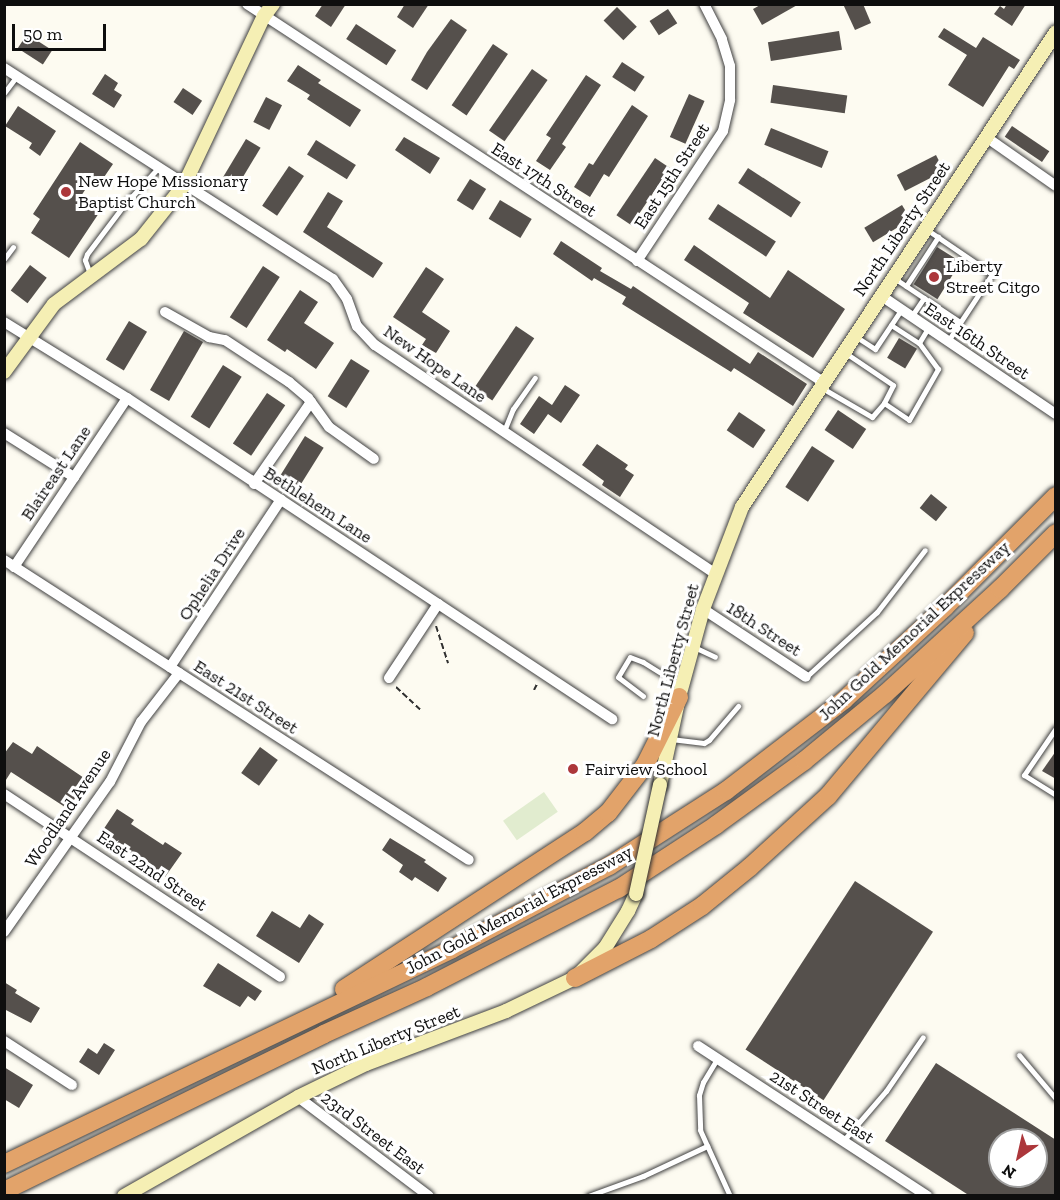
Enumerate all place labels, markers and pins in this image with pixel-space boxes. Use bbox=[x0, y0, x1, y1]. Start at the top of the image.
place label: New Hope Missionary Baptist Church bbox=[78, 171, 249, 213]
marker: New Hope Missionary Baptist Church bbox=[59, 185, 73, 199]
place label: Liberty Street Citgo bbox=[946, 256, 1040, 298]
marker: Liberty Street Citgo bbox=[927, 270, 941, 284]
place label: Fairview School bbox=[585, 758, 708, 780]
marker: Fairview School bbox=[566, 762, 580, 776]

